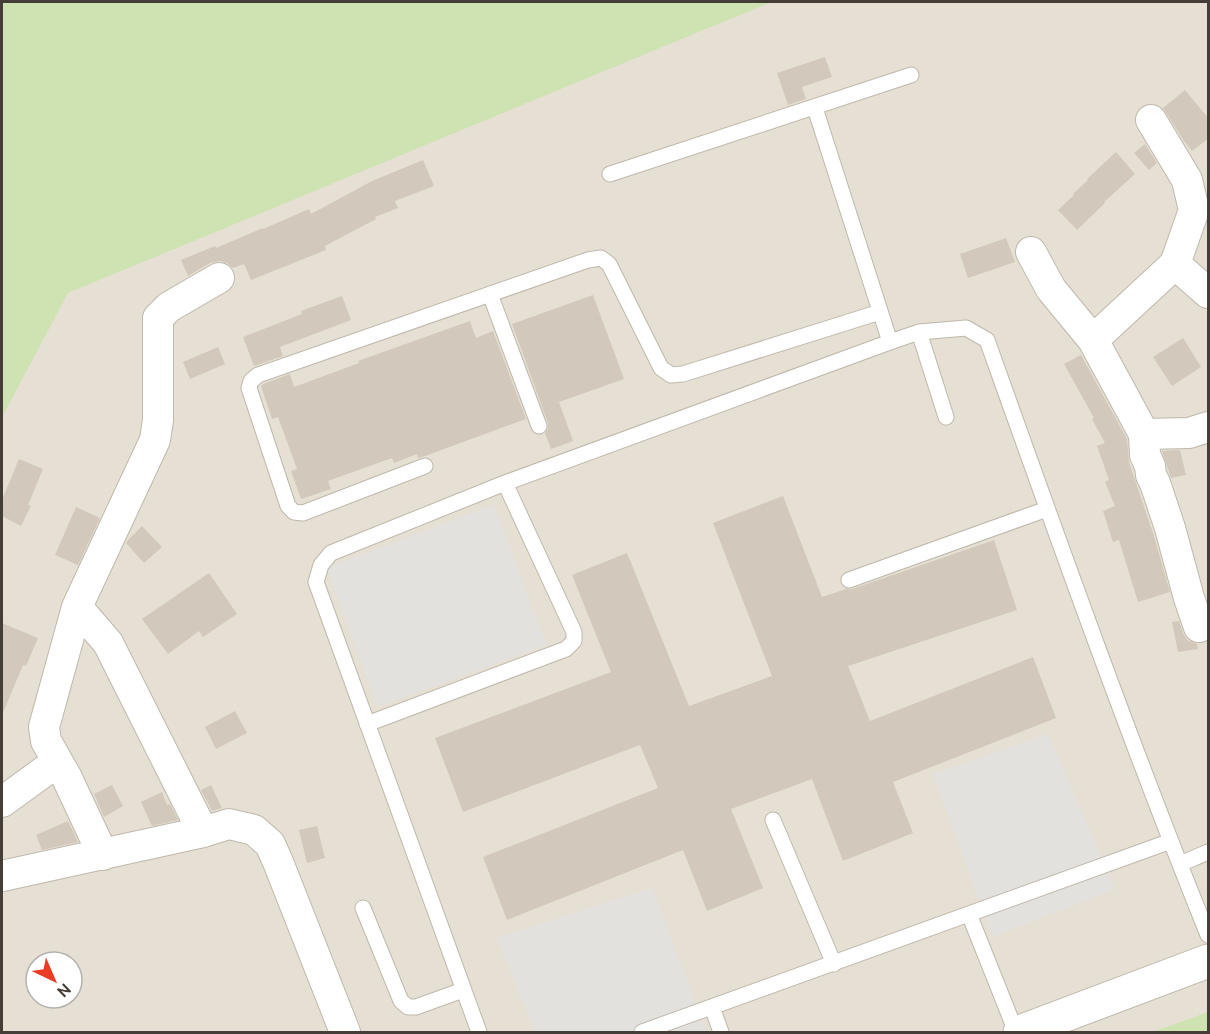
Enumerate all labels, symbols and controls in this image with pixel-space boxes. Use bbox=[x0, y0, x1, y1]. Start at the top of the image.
north arrow bbox=[24, 950, 84, 1010]
text: N bbox=[54, 980, 75, 1001]

